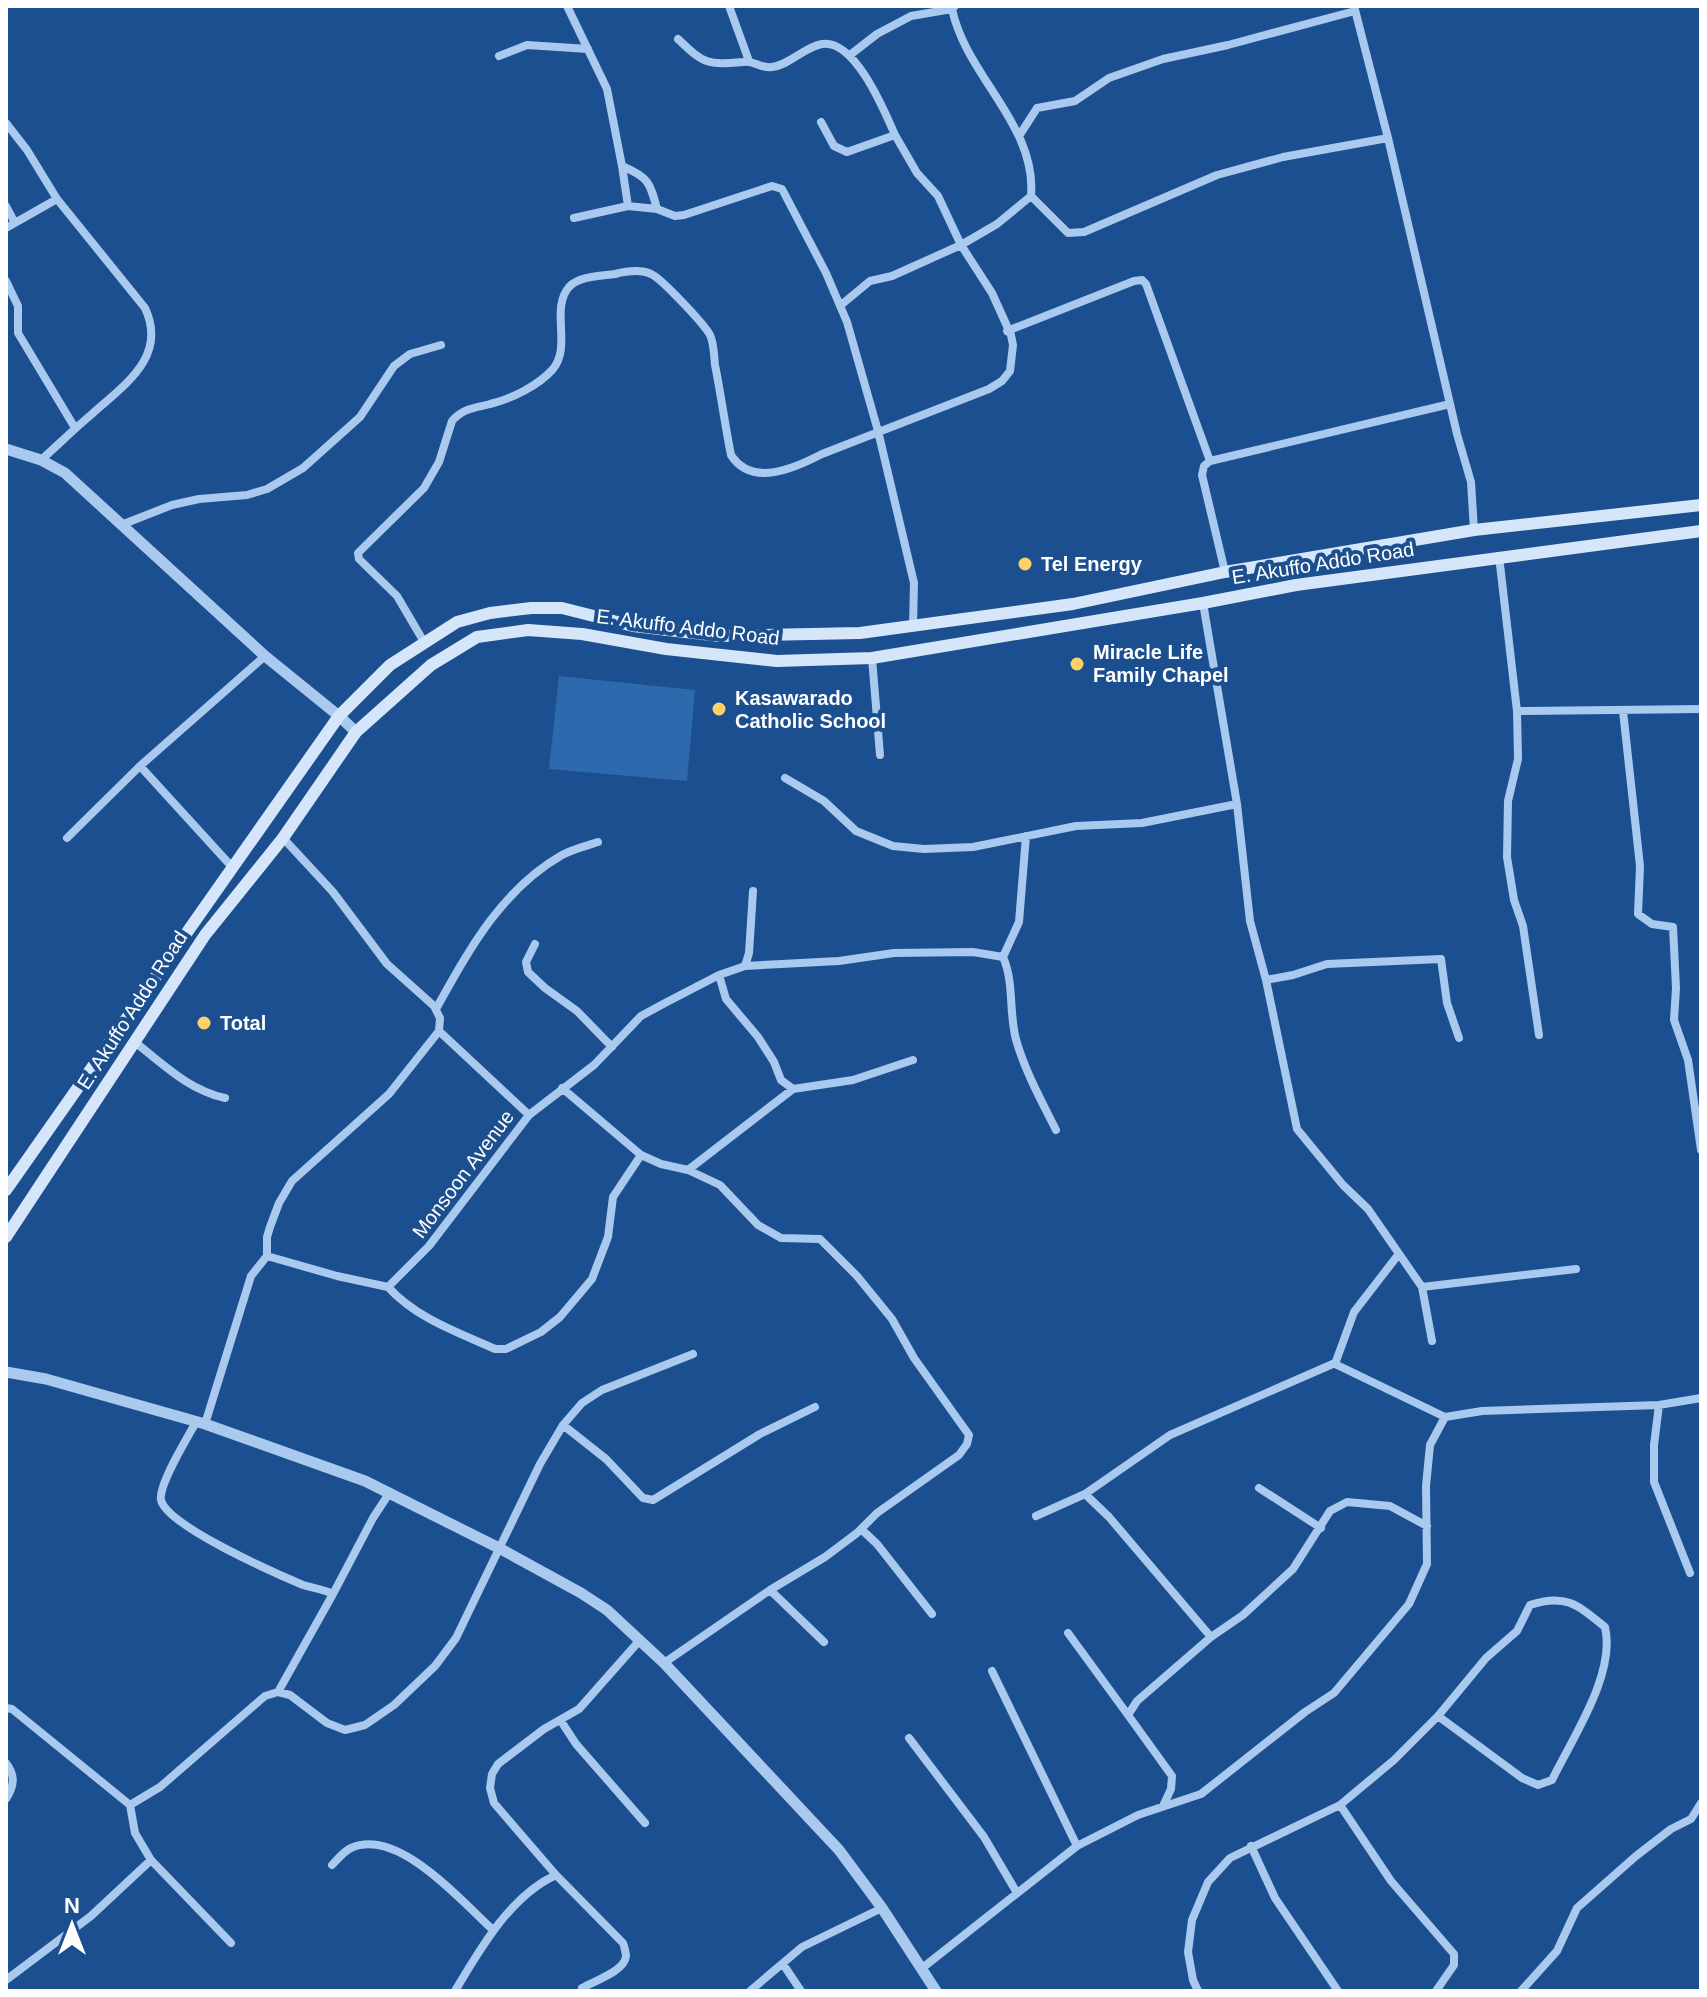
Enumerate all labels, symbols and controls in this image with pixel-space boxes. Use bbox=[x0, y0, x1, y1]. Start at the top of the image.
street label: E. Akuffo Addo Road bbox=[1230, 538, 1416, 588]
place label: Tel Energy bbox=[1041, 553, 1143, 575]
marker: Tel Energy bbox=[1016, 555, 1034, 573]
street label: E. Akuffo Addo Road bbox=[595, 605, 781, 649]
place label: Miracle Life Family Chapel bbox=[1093, 641, 1229, 686]
marker: Miracle Life Family Chapel bbox=[1068, 655, 1086, 673]
place label: Kasawarado Catholic School bbox=[735, 687, 886, 732]
marker: Kasawarado Catholic School bbox=[710, 700, 728, 718]
street label: E. Akuffo Addo Road bbox=[73, 927, 191, 1093]
place label: Total bbox=[220, 1012, 266, 1034]
marker: Total bbox=[195, 1014, 213, 1032]
street label: Monsoon Avenue bbox=[408, 1106, 518, 1242]
north arrow bbox=[32, 1885, 112, 1965]
text: N bbox=[64, 1893, 80, 1918]

